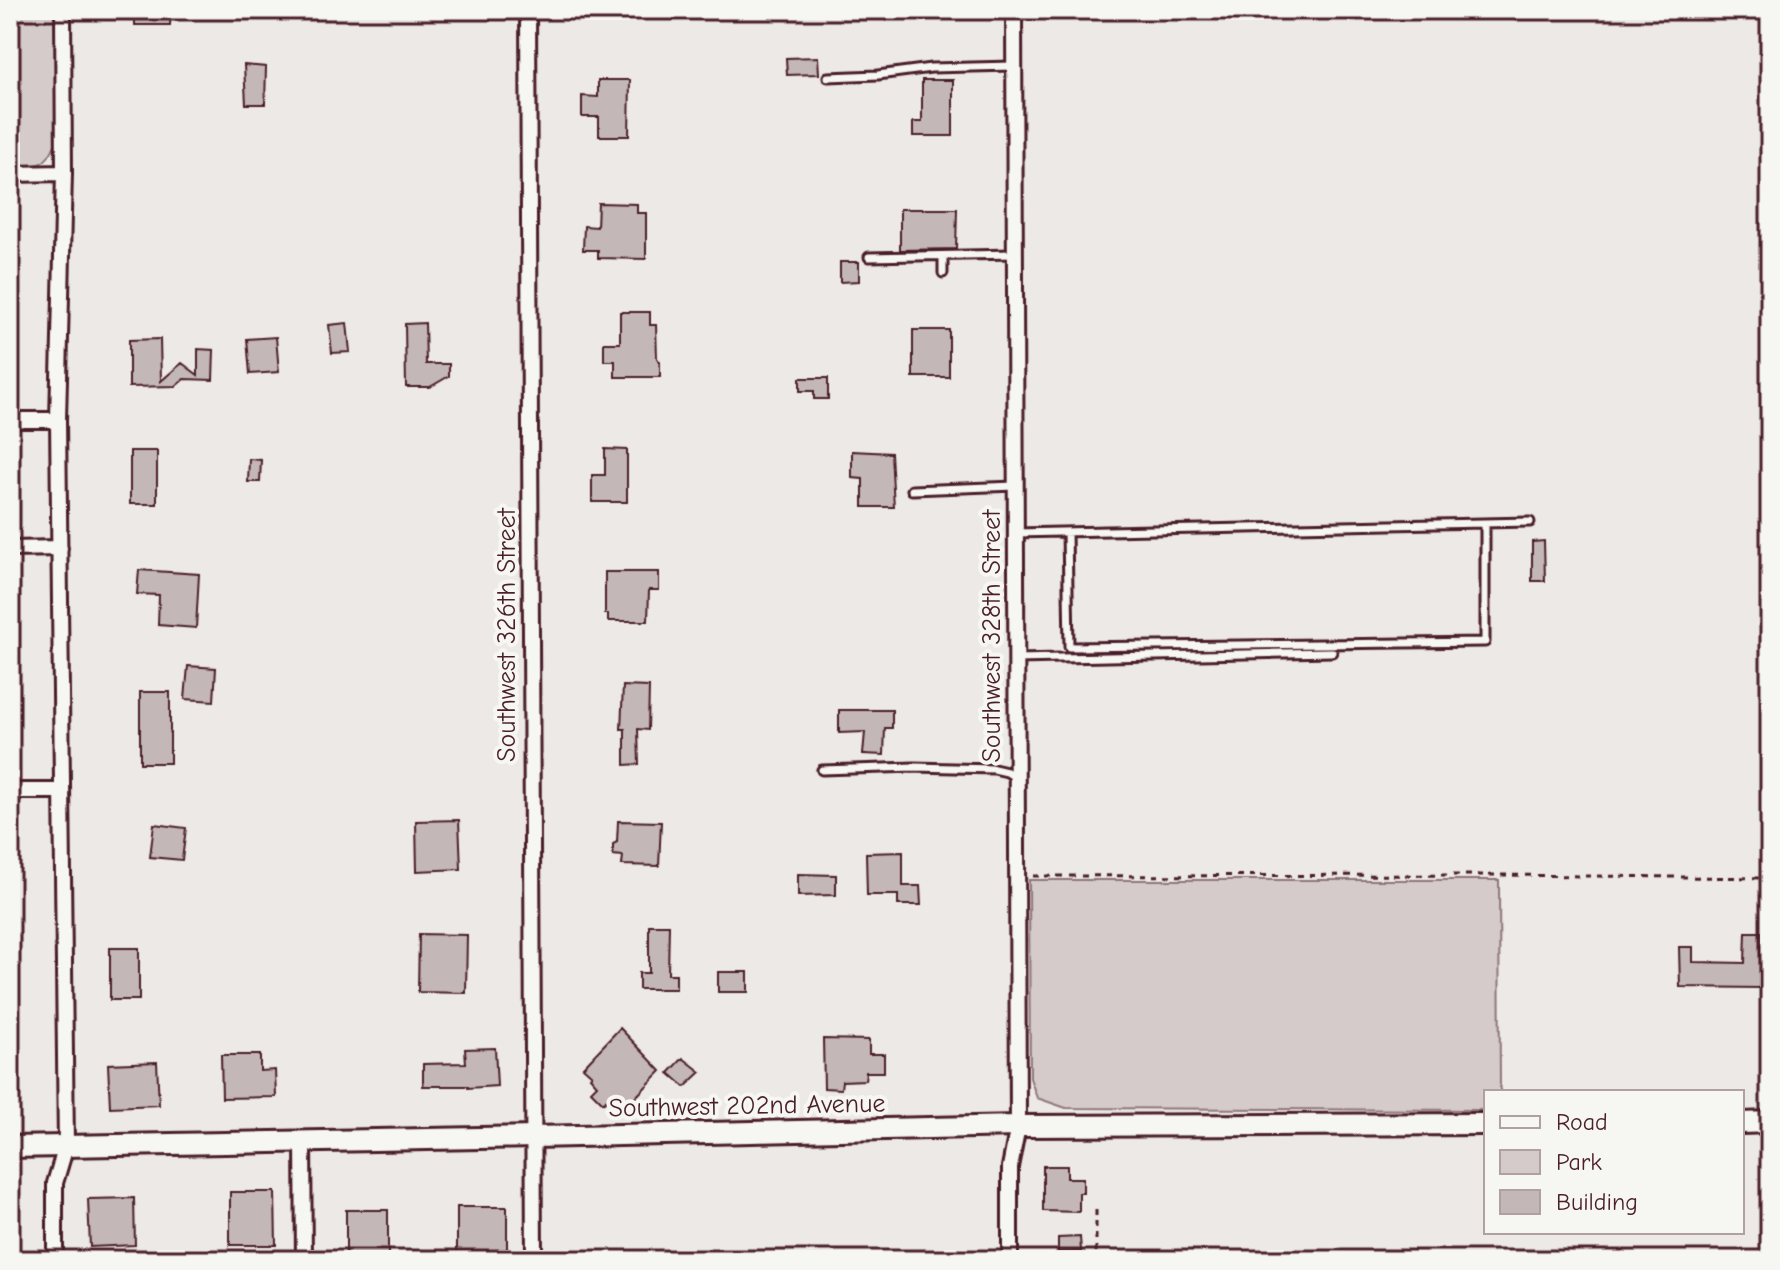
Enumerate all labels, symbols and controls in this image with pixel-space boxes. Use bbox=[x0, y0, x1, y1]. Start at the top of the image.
street label: Southwest 326th Street bbox=[492, 507, 522, 762]
street label: Southwest 328th Street bbox=[977, 508, 1007, 763]
street label: Southwest 202nd Avenue bbox=[608, 1089, 886, 1123]
legend bbox=[1484, 1090, 1744, 1234]
text: Road bbox=[1556, 1108, 1608, 1136]
text: Park bbox=[1556, 1148, 1602, 1176]
text: Building bbox=[1556, 1188, 1638, 1216]

